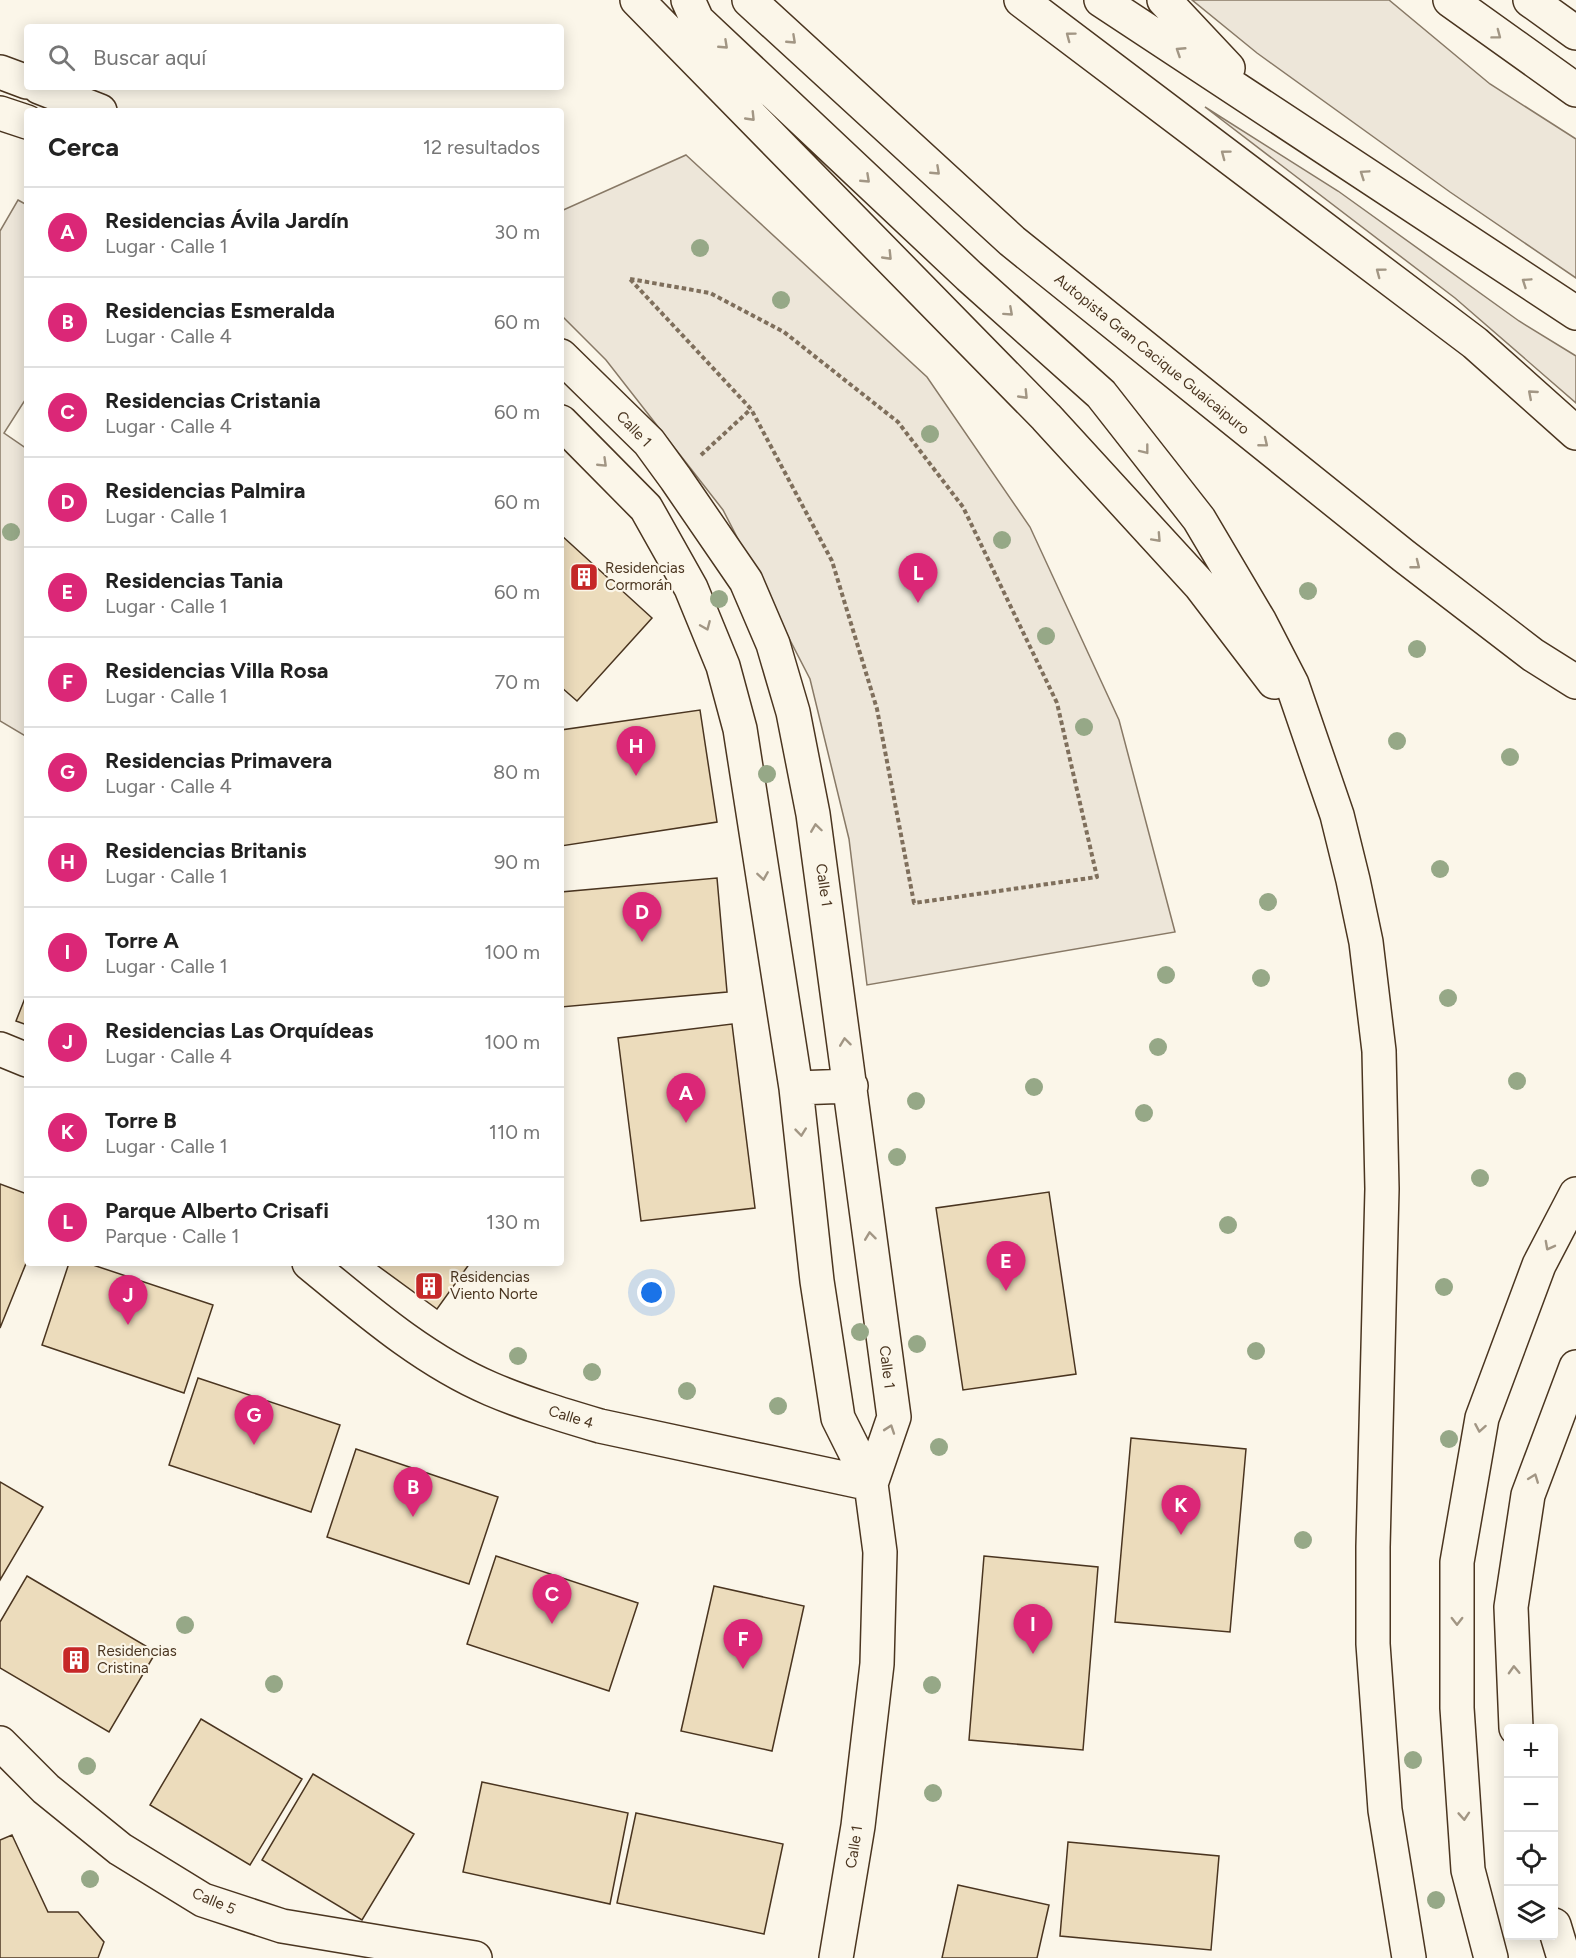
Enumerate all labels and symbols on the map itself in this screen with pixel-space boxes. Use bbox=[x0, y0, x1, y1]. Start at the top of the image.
one-way arrow bbox=[1490, 28, 1501, 39]
one-way arrow bbox=[785, 32, 796, 43]
one-way arrow bbox=[1065, 33, 1076, 44]
one-way arrow bbox=[717, 38, 728, 49]
one-way arrow bbox=[1175, 48, 1186, 59]
one-way arrow bbox=[744, 109, 755, 120]
one-way arrow bbox=[1221, 150, 1232, 161]
one-way arrow bbox=[929, 164, 940, 175]
one-way arrow bbox=[1360, 170, 1371, 181]
one-way arrow bbox=[859, 172, 869, 183]
one-way arrow bbox=[880, 248, 891, 259]
one-way arrow bbox=[1376, 268, 1387, 279]
street label: Autopista Gran Cacique Guaicaipuro bbox=[1051, 270, 1253, 438]
one-way arrow bbox=[1522, 278, 1533, 289]
one-way arrow bbox=[1002, 305, 1012, 316]
one-way arrow bbox=[1017, 388, 1028, 399]
one-way arrow bbox=[1529, 390, 1539, 401]
street label: Calle 1 bbox=[613, 407, 655, 451]
one-way arrow bbox=[1257, 436, 1268, 447]
one-way arrow bbox=[1137, 443, 1148, 454]
one-way arrow bbox=[596, 455, 607, 466]
one-way arrow bbox=[1150, 531, 1161, 542]
pin: L bbox=[898, 554, 938, 603]
one-way arrow bbox=[1409, 558, 1420, 569]
place label: Residencias Cormorán bbox=[605, 559, 685, 594]
building icon: Residencias Cormorán bbox=[568, 561, 600, 593]
one-way arrow bbox=[699, 620, 711, 631]
pin: H bbox=[616, 726, 656, 776]
one-way arrow bbox=[810, 824, 822, 833]
street label: Calle 1 bbox=[812, 862, 836, 908]
one-way arrow bbox=[757, 872, 769, 881]
pin: D bbox=[622, 892, 662, 942]
one-way arrow bbox=[840, 1038, 852, 1047]
pin: A bbox=[666, 1074, 706, 1123]
one-way arrow bbox=[794, 1127, 807, 1136]
one-way arrow bbox=[865, 1231, 877, 1240]
one-way arrow bbox=[1545, 1240, 1556, 1250]
pin: E bbox=[986, 1242, 1026, 1291]
place label: Residencias Viento Norte bbox=[450, 1268, 538, 1303]
building icon: Residencias Viento Norte bbox=[413, 1270, 445, 1302]
pin: J bbox=[108, 1276, 148, 1325]
your location bbox=[637, 1278, 666, 1307]
street label: Calle 1 bbox=[875, 1344, 899, 1390]
pin: G bbox=[234, 1396, 274, 1445]
street label: Calle 4 bbox=[546, 1402, 596, 1432]
one-way arrow bbox=[1474, 1423, 1487, 1433]
one-way arrow bbox=[882, 1424, 895, 1435]
pin: B bbox=[394, 1468, 432, 1517]
one-way arrow bbox=[1527, 1473, 1540, 1483]
pin: K bbox=[1162, 1486, 1200, 1535]
pin: C bbox=[532, 1574, 572, 1624]
pin: I bbox=[1014, 1604, 1052, 1654]
one-way arrow bbox=[1451, 1617, 1463, 1626]
pin: F bbox=[724, 1620, 762, 1669]
place label: Residencias Cristina bbox=[97, 1642, 177, 1677]
building icon: Residencias Cristina bbox=[60, 1644, 92, 1676]
one-way arrow bbox=[1507, 1666, 1520, 1675]
one-way arrow bbox=[1458, 1812, 1471, 1821]
street label: Calle 1 bbox=[842, 1824, 866, 1870]
street label: Calle 5 bbox=[189, 1884, 239, 1918]

